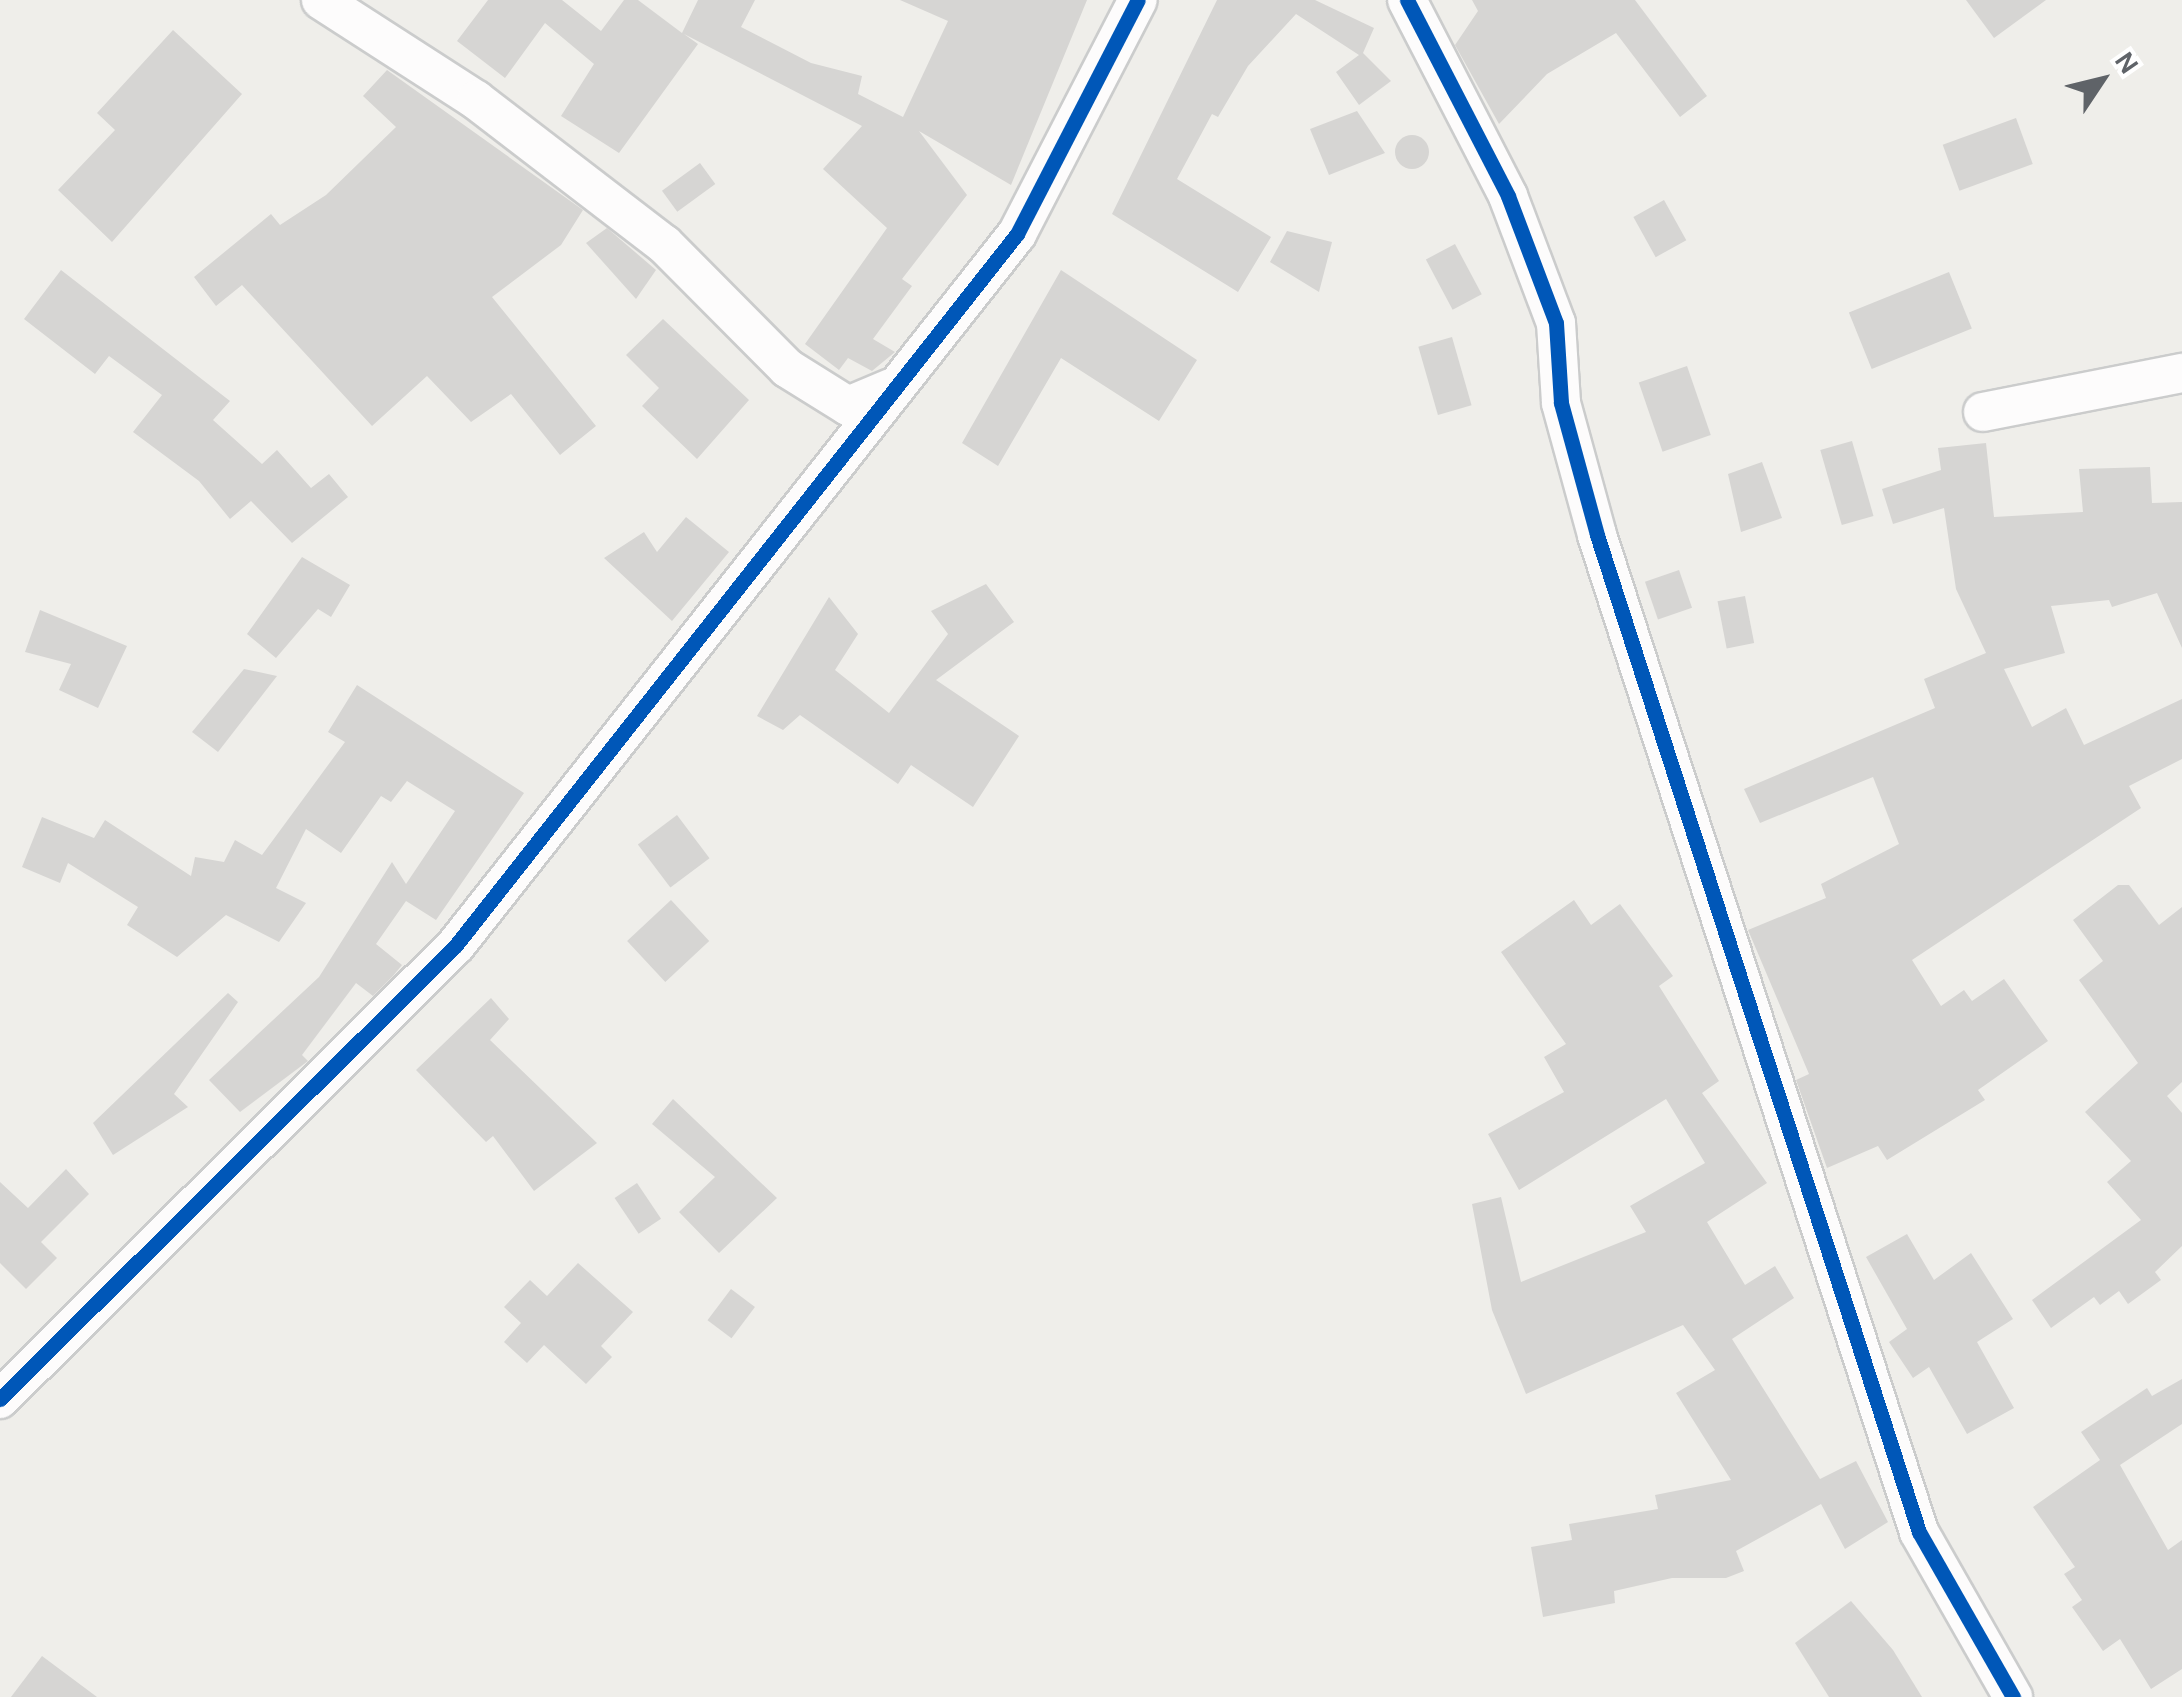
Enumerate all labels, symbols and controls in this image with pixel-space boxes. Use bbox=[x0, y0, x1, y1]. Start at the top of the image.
north arrow bbox=[2052, 30, 2152, 130]
text: N bbox=[2108, 45, 2146, 80]

